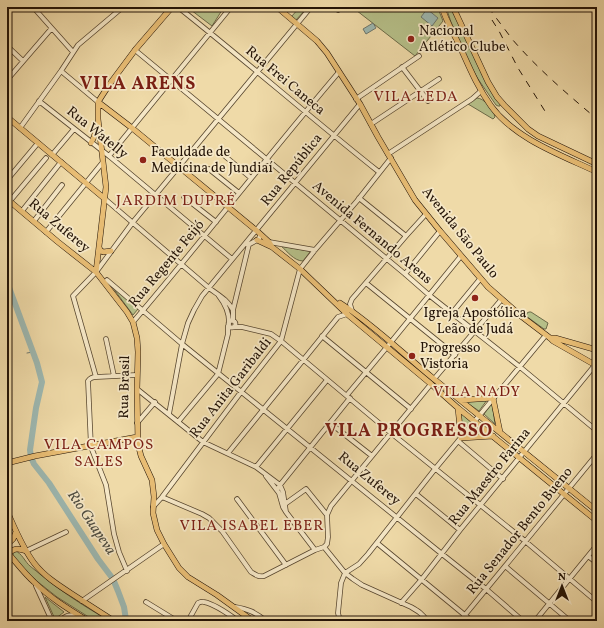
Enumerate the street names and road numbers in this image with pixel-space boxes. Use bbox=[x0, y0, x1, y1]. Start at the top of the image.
street label: Rua Frei Caneca bbox=[241, 42, 329, 120]
street label: Rua Watelly bbox=[62, 102, 132, 164]
street label: Rua República bbox=[257, 130, 327, 210]
street label: Avenida Fernando Arens bbox=[308, 177, 436, 289]
street label: Avenida São Paulo bbox=[417, 183, 503, 283]
street label: Rua Zuferey bbox=[24, 195, 94, 258]
street label: Rua Regente Feijó bbox=[125, 216, 209, 312]
street label: Rua Anita Garibaldi bbox=[186, 334, 276, 442]
street label: Rua Brasil bbox=[115, 355, 135, 419]
street label: Rua Maestro Farina bbox=[445, 424, 535, 530]
street label: Rua Zuferey bbox=[334, 448, 405, 510]
street label: Rua Senador Bento Bueno bbox=[463, 463, 577, 599]

